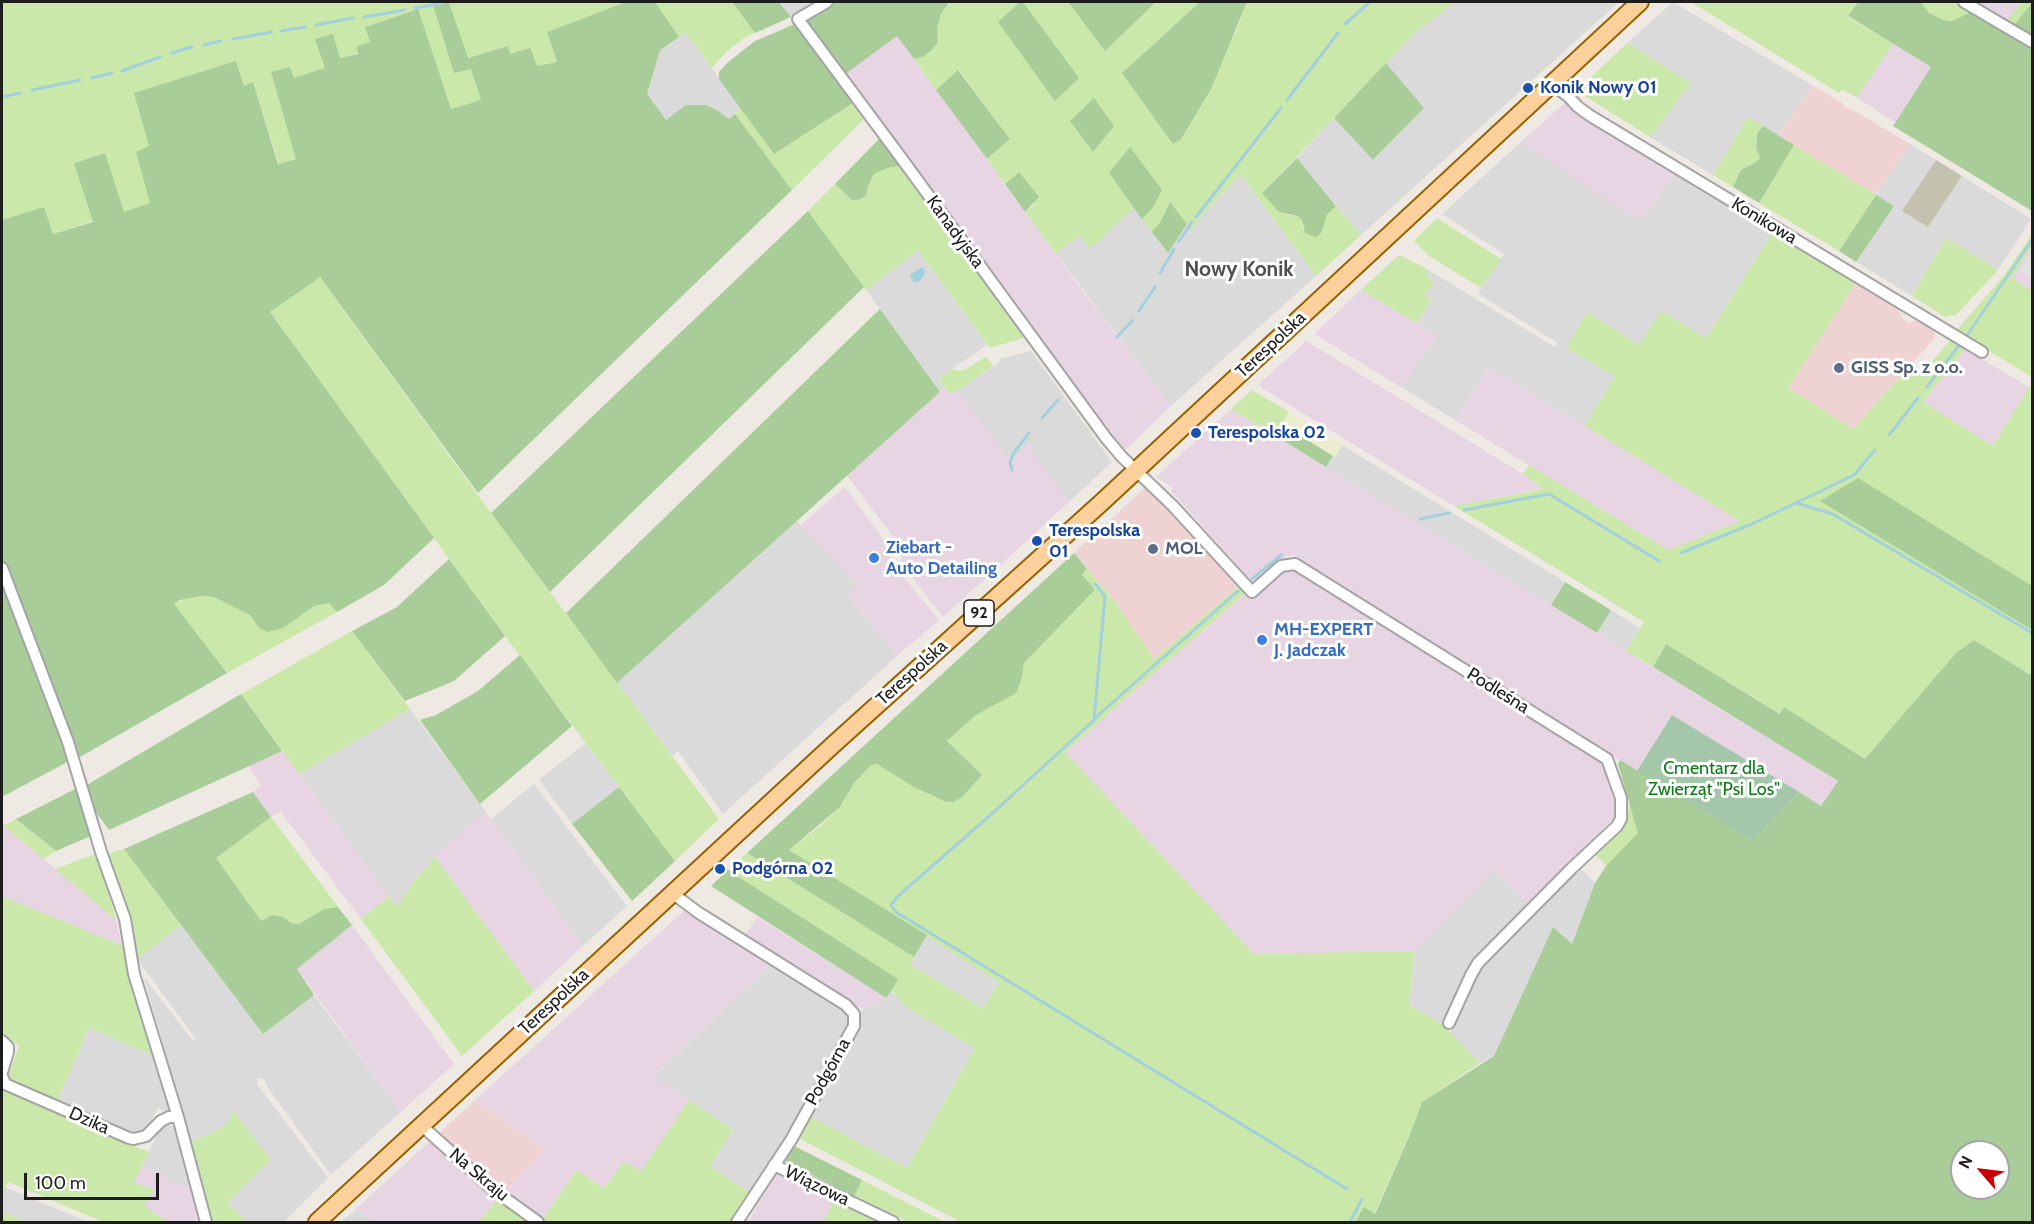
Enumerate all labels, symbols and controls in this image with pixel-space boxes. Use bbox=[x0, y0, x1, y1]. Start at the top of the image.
place label: Konik Nowy 01 bbox=[1540, 77, 1657, 99]
marker: Konik Nowy 01 bbox=[1521, 81, 1535, 95]
street label: Kanadyjska bbox=[921, 191, 989, 273]
street label: Konikowa bbox=[1727, 193, 1801, 249]
district label: Nowy Konik bbox=[1185, 257, 1293, 283]
street label: Terespolska bbox=[1232, 307, 1310, 383]
place label: GISS Sp. z o.o. bbox=[1851, 357, 1963, 379]
marker: GISS Sp. z o.o. bbox=[1832, 361, 1846, 375]
place label: Terespolska 02 bbox=[1208, 422, 1325, 444]
marker: Terespolska 02 bbox=[1189, 426, 1203, 440]
place label: Terespolska 01 bbox=[1049, 520, 1140, 562]
marker: Terespolska 01 bbox=[1030, 534, 1044, 548]
place label: Ziebart - Auto Detailing bbox=[886, 537, 997, 580]
place label: MOL bbox=[1165, 538, 1203, 560]
marker: MOL bbox=[1146, 542, 1160, 556]
marker: Ziebart - Auto Detailing bbox=[867, 551, 881, 565]
road number: 92 bbox=[964, 600, 994, 626]
place label: MH-EXPERT J. Jadczak bbox=[1274, 619, 1373, 662]
marker: MH-EXPERT J. Jadczak bbox=[1255, 633, 1269, 647]
street label: Terespolska bbox=[872, 636, 952, 710]
street label: Podleśna bbox=[1463, 663, 1533, 719]
park label: Cmentarz dla Zwierząt "Psi Los" bbox=[1648, 758, 1780, 800]
place label: Podgórna 02 bbox=[732, 858, 833, 880]
marker: Podgórna 02 bbox=[713, 862, 727, 876]
street label: Terespolska bbox=[515, 964, 593, 1040]
street label: Podgórna bbox=[801, 1035, 855, 1109]
street label: Dzika bbox=[65, 1103, 113, 1139]
north arrow bbox=[1950, 1140, 2010, 1200]
street label: Na Skraju bbox=[445, 1144, 513, 1206]
text: N bbox=[1954, 1153, 1976, 1172]
scale bar bbox=[27, 1161, 162, 1199]
street label: Wiązowa bbox=[781, 1161, 853, 1211]
text: 100 m bbox=[35, 1172, 86, 1194]

